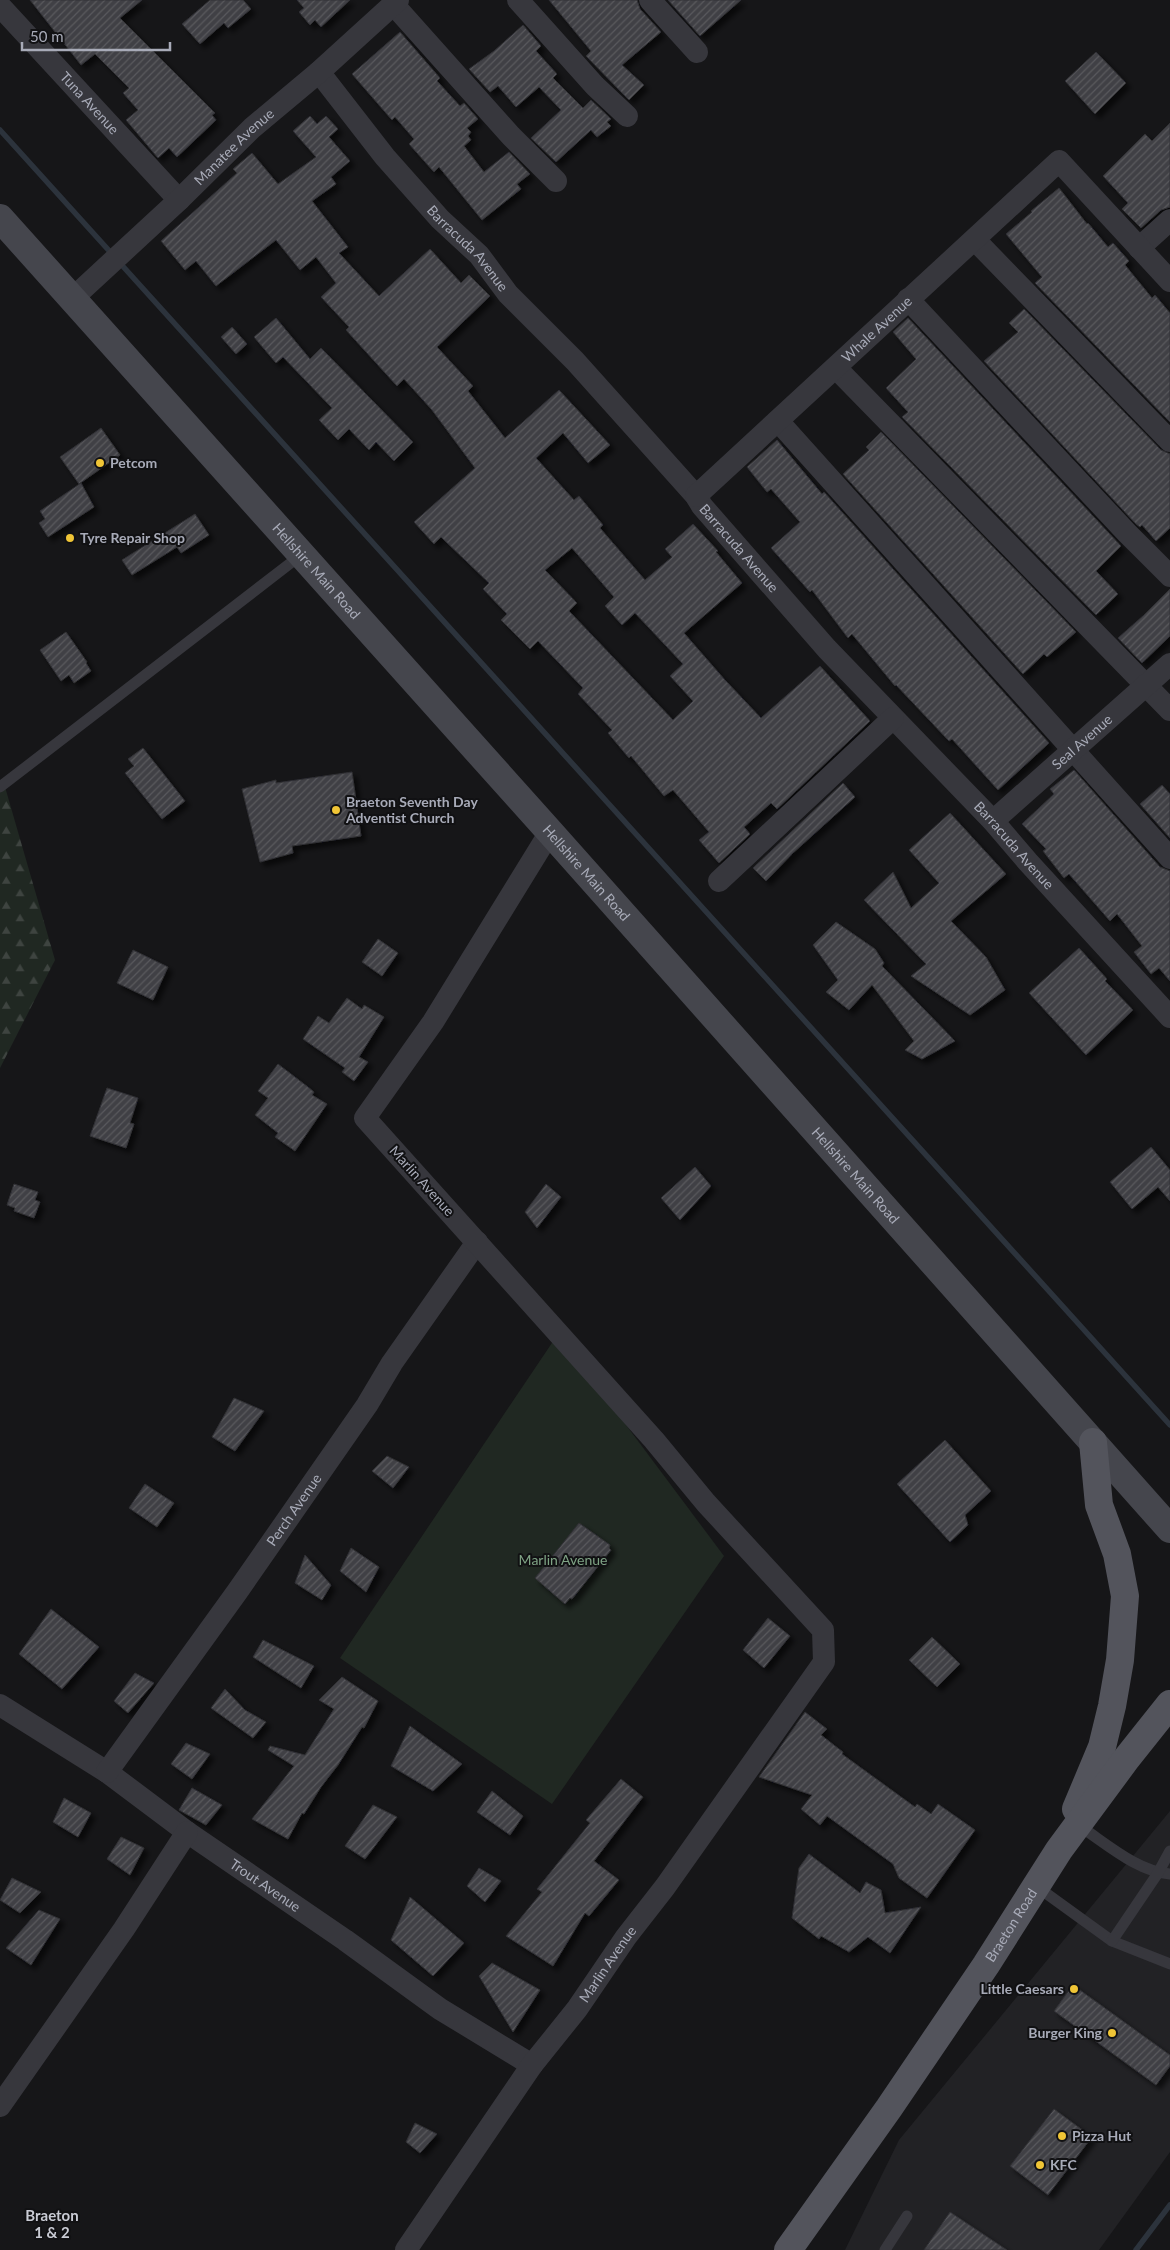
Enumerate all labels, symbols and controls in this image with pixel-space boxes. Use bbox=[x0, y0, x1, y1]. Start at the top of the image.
scale bar bbox=[22, 20, 170, 52]
text: 50 m bbox=[30, 27, 64, 45]
street label: Tuna Avenue bbox=[57, 68, 123, 137]
street label: Manatee Avenue bbox=[190, 104, 277, 188]
street label: Barracuda Avenue bbox=[424, 202, 512, 295]
street label: Whale Avenue bbox=[838, 292, 915, 365]
place label: Petcom bbox=[110, 454, 157, 471]
marker: Petcom bbox=[94, 457, 106, 469]
street label: Barracuda Avenue bbox=[696, 500, 783, 596]
street label: Hellshire Main Road bbox=[269, 519, 364, 622]
place label: Tyre Repair Shop bbox=[80, 529, 185, 546]
marker: Tyre Repair Shop bbox=[64, 532, 76, 544]
street label: Seal Avenue bbox=[1048, 710, 1115, 773]
place label: Braeton Seventh Day Adventist Church bbox=[345, 793, 478, 826]
street label: Barracuda Avenue bbox=[971, 798, 1058, 893]
marker: Braeton Seventh Day Adventist Church bbox=[330, 804, 342, 816]
street label: Hellshire Main Road bbox=[539, 821, 634, 924]
street label: Hellshire Main Road bbox=[809, 1123, 903, 1227]
street label: Marlin Avenue bbox=[386, 1142, 458, 1219]
street label: Perch Avenue bbox=[263, 1470, 325, 1549]
park label: Marlin Avenue bbox=[519, 1551, 607, 1568]
street label: Trout Avenue bbox=[227, 1855, 304, 1915]
street label: Braeton Road bbox=[981, 1885, 1040, 1965]
street label: Marlin Avenue bbox=[575, 1922, 639, 2005]
place label: Little Caesars bbox=[981, 1980, 1064, 1997]
marker: Little Caesars bbox=[1068, 1983, 1080, 1995]
place label: Burger King bbox=[1028, 2024, 1103, 2041]
marker: Burger King bbox=[1106, 2027, 1118, 2039]
place label: Pizza Hut bbox=[1072, 2127, 1132, 2144]
marker: Pizza Hut bbox=[1056, 2130, 1068, 2142]
place label: KFC bbox=[1050, 2156, 1077, 2173]
marker: KFC bbox=[1034, 2159, 1046, 2171]
district label: Braeton 1 & 2 bbox=[25, 2206, 79, 2241]

